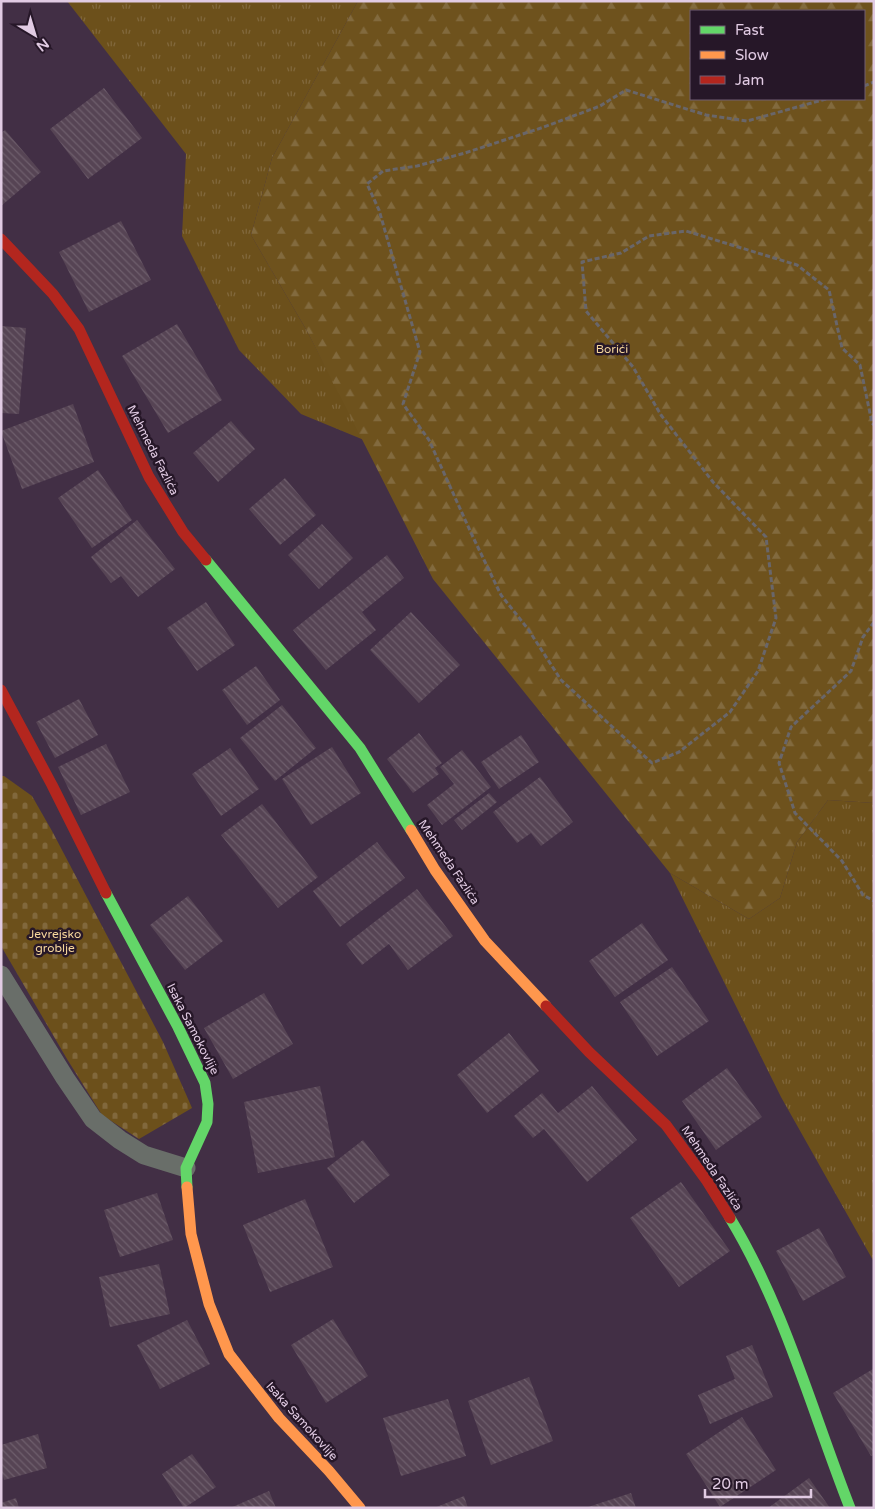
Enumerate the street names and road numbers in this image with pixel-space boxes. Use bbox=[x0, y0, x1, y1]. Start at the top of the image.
street label: Mehmeda Fazlića bbox=[124, 403, 182, 497]
street label: Mehmeda Fazlića bbox=[416, 817, 482, 907]
street label: Isaka Samokovlije bbox=[164, 981, 222, 1077]
street label: Mehmeda Fazlića bbox=[679, 1123, 745, 1213]
street label: Isaka Samokovlije bbox=[263, 1379, 341, 1463]

